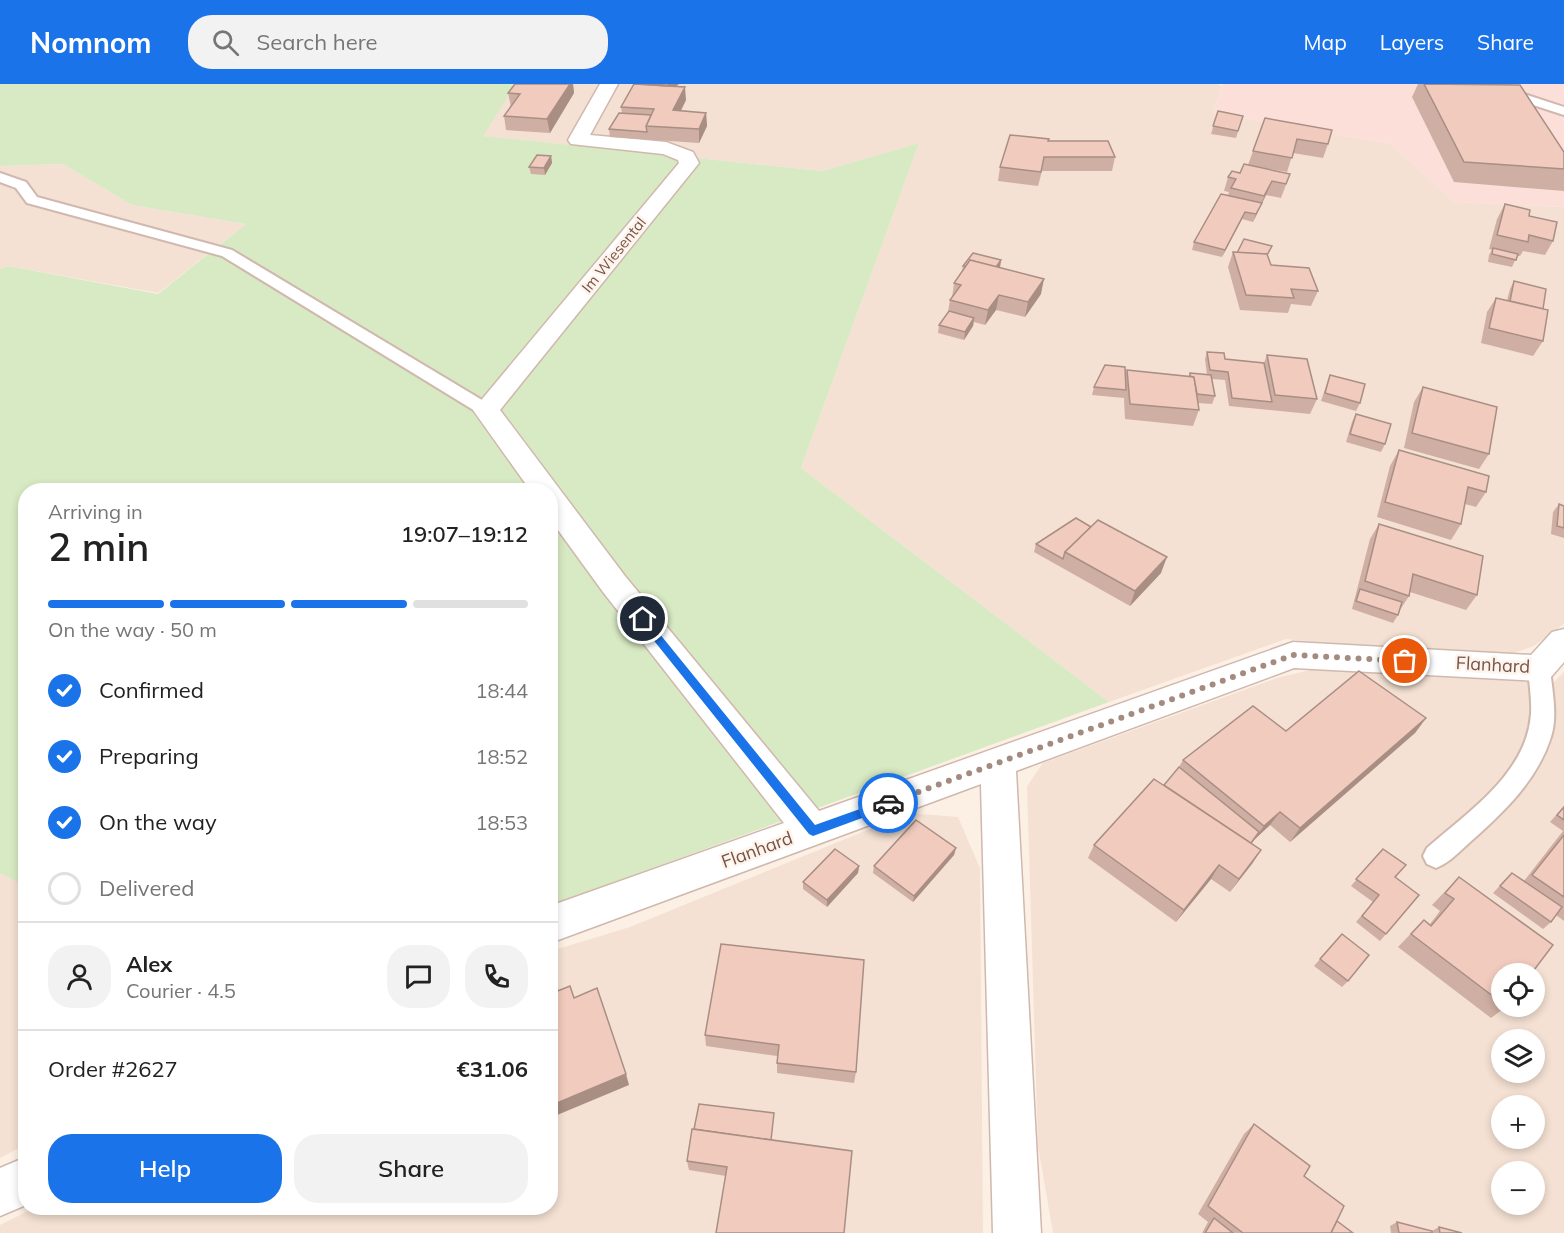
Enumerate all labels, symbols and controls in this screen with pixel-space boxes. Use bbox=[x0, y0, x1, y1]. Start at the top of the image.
search box bbox=[188, 15, 608, 69]
text: Nomnom bbox=[30, 25, 152, 60]
icon: search bbox=[209, 26, 242, 59]
text: Search here bbox=[257, 28, 377, 56]
text: Map bbox=[1304, 29, 1347, 55]
text: Layers bbox=[1380, 29, 1444, 55]
text: Share bbox=[1477, 29, 1534, 55]
street label: Im Wiesental bbox=[577, 213, 650, 296]
text: Arriving in bbox=[48, 499, 143, 524]
text: 19:07–19:12 bbox=[401, 520, 528, 548]
text: 2 min bbox=[48, 522, 149, 571]
pin bbox=[617, 593, 668, 644]
icon: home bbox=[626, 602, 659, 635]
text: On the way · 50 m bbox=[48, 617, 217, 642]
pin bbox=[1379, 635, 1430, 686]
icon: bag bbox=[1388, 644, 1421, 677]
street label: Flanhard bbox=[1455, 651, 1531, 678]
icon: check bbox=[48, 674, 81, 707]
text: Confirmed bbox=[99, 676, 204, 704]
text: 18:44 bbox=[475, 678, 528, 703]
icon: check bbox=[48, 740, 81, 773]
text: Preparing bbox=[99, 742, 199, 770]
text: 18:52 bbox=[475, 744, 528, 769]
courier bbox=[858, 773, 918, 833]
icon: car bbox=[872, 787, 905, 820]
icon: check bbox=[48, 806, 81, 839]
text: On the way bbox=[99, 808, 217, 836]
text: 18:53 bbox=[475, 810, 528, 835]
street label: Flanhard bbox=[718, 826, 796, 873]
text: Delivered bbox=[99, 874, 194, 902]
button: person bbox=[48, 945, 111, 1008]
button: chat bbox=[387, 945, 450, 1008]
button: phone bbox=[465, 945, 528, 1008]
text: Alex bbox=[126, 950, 172, 978]
map controls bbox=[1491, 963, 1545, 1215]
button: locate bbox=[1491, 963, 1545, 1017]
text: Courier · 4.5 bbox=[126, 978, 236, 1003]
button: layers bbox=[1491, 1029, 1545, 1083]
text: Order #2627 bbox=[48, 1055, 178, 1083]
text: €31.06 bbox=[457, 1055, 528, 1083]
button: + bbox=[1491, 1095, 1545, 1149]
button: Help bbox=[48, 1134, 282, 1203]
button: Share bbox=[294, 1134, 528, 1203]
button: − bbox=[1491, 1161, 1545, 1215]

